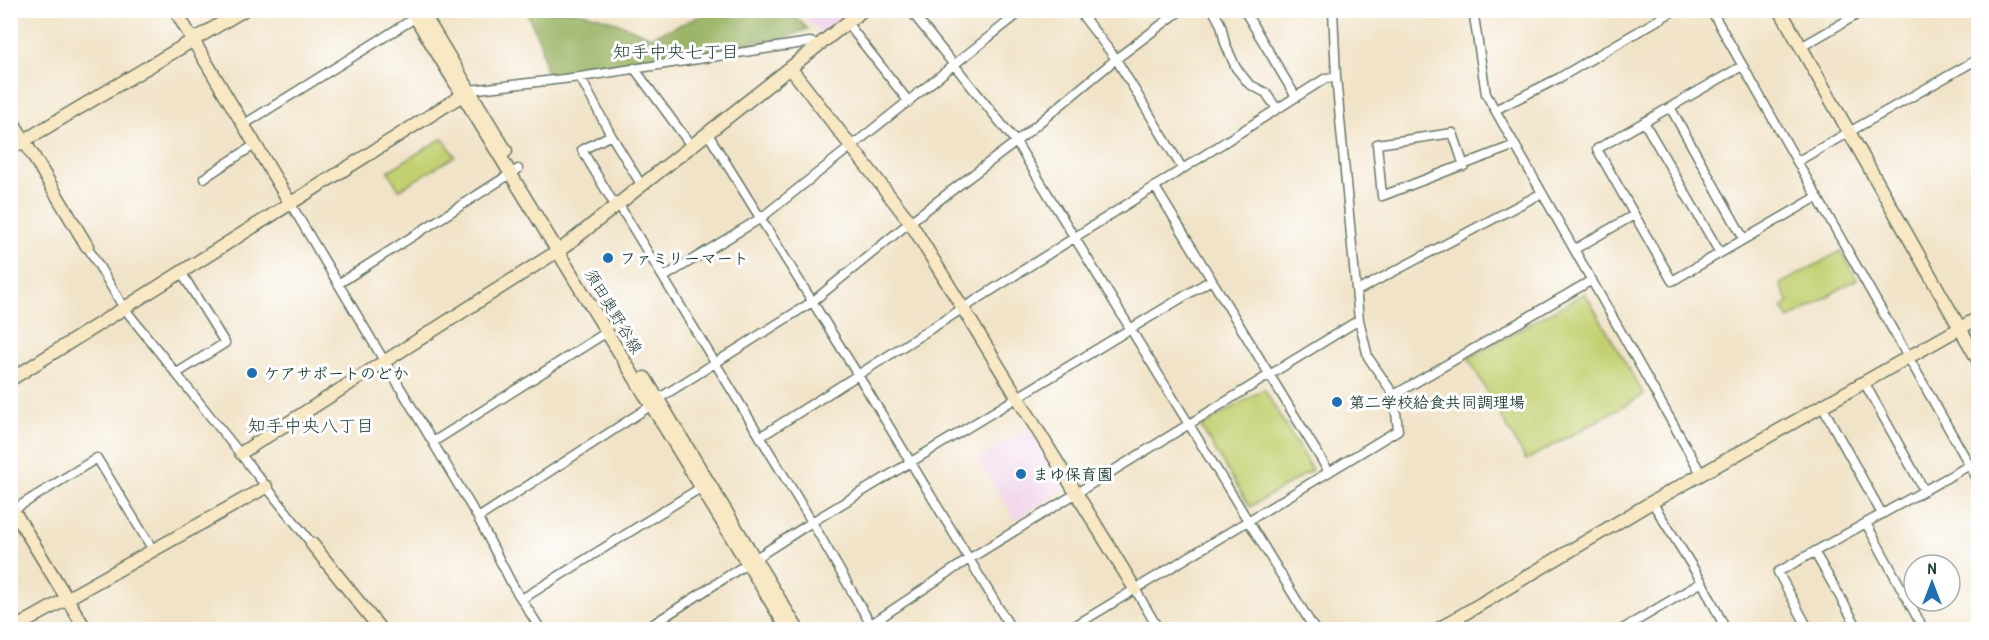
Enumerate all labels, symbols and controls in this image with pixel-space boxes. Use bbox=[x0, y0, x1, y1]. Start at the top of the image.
district label: 知手中央七丁目 bbox=[613, 39, 739, 64]
place label: ファミリーマート bbox=[620, 247, 749, 269]
marker: ファミリーマート bbox=[601, 251, 615, 265]
street label: 須田奥野谷線 bbox=[580, 264, 648, 358]
place label: ケアサポートのどか bbox=[264, 362, 409, 384]
marker: ケアサポートのどか bbox=[245, 366, 259, 380]
place label: 第二学校給食共同調理場 bbox=[1349, 391, 1525, 413]
marker: 第二学校給食共同調理場 bbox=[1330, 395, 1344, 409]
district label: 知手中央八丁目 bbox=[248, 413, 374, 438]
place label: まゆ保育園 bbox=[1033, 463, 1113, 485]
marker: まゆ保育園 bbox=[1014, 467, 1028, 481]
north arrow bbox=[1902, 553, 1962, 613]
text: N bbox=[1928, 557, 1937, 579]

